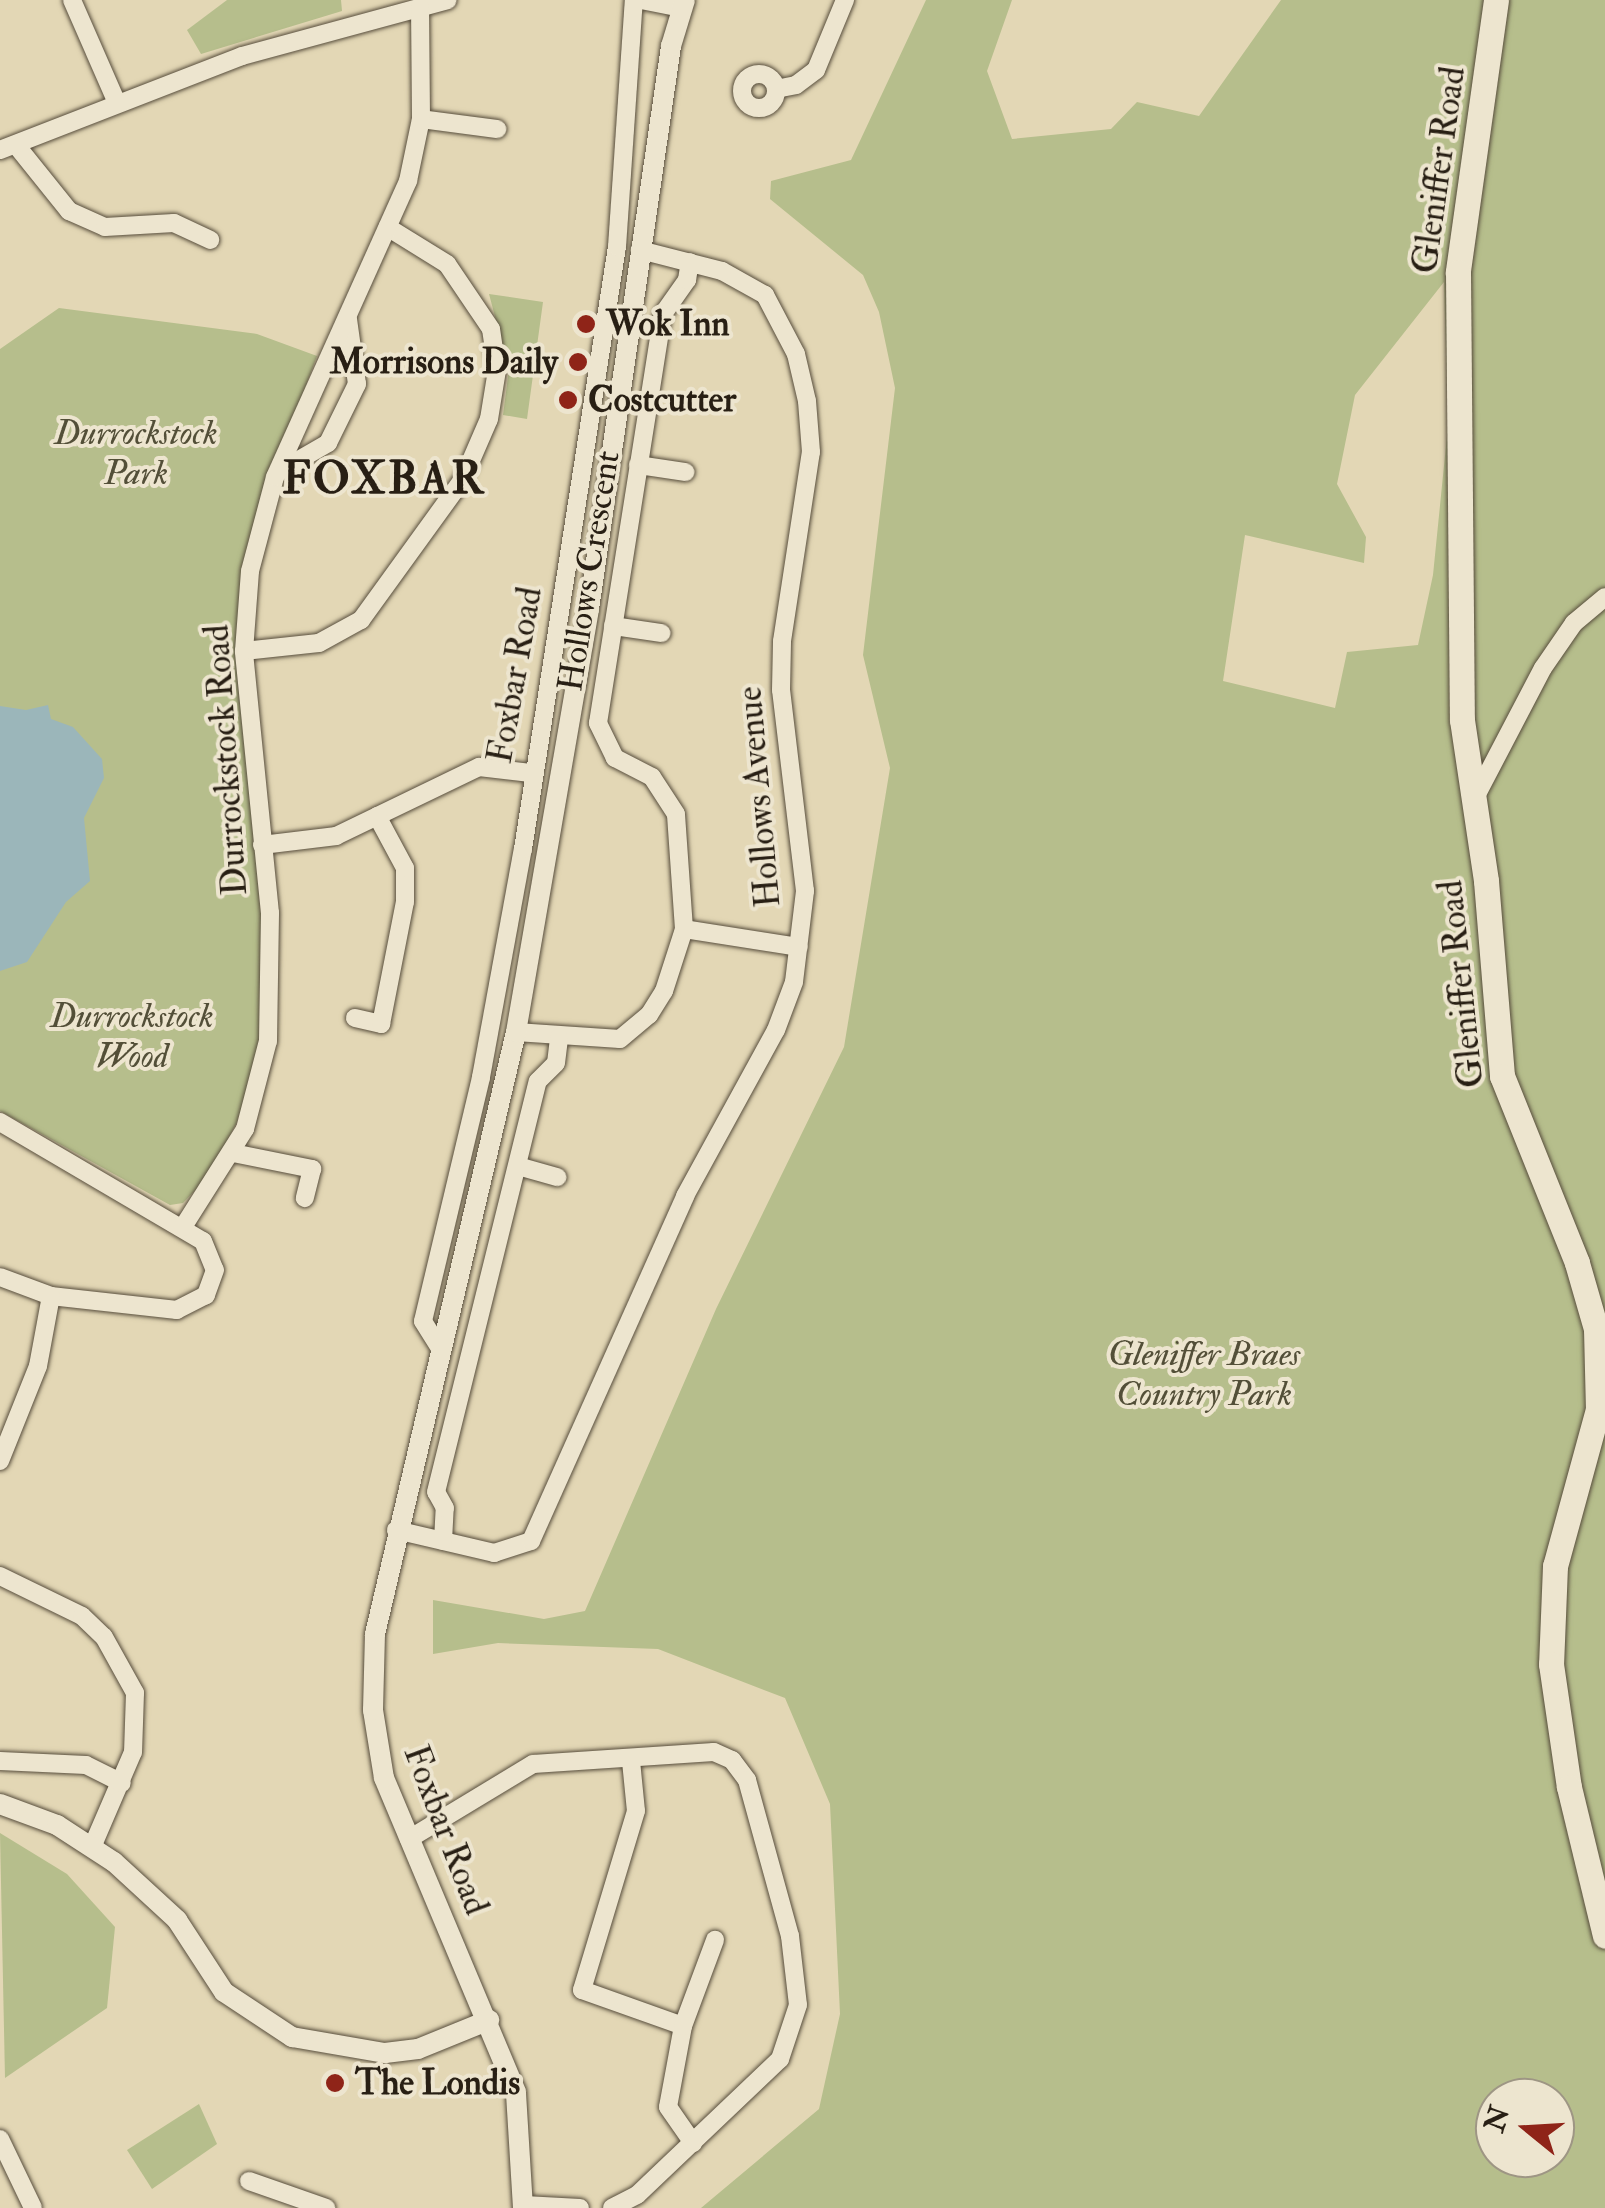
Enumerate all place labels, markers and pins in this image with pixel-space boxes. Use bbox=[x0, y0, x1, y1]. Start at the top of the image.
place label: Wok Inn bbox=[606, 303, 730, 345]
marker: Wok Inn bbox=[575, 313, 597, 335]
place label: Morrisons Daily bbox=[330, 341, 558, 383]
marker: Morrisons Daily bbox=[567, 351, 589, 373]
place label: Costcutter bbox=[588, 379, 736, 421]
marker: Costcutter bbox=[557, 389, 579, 411]
place label: The Londis bbox=[355, 2062, 520, 2104]
marker: The Londis bbox=[324, 2072, 346, 2094]

